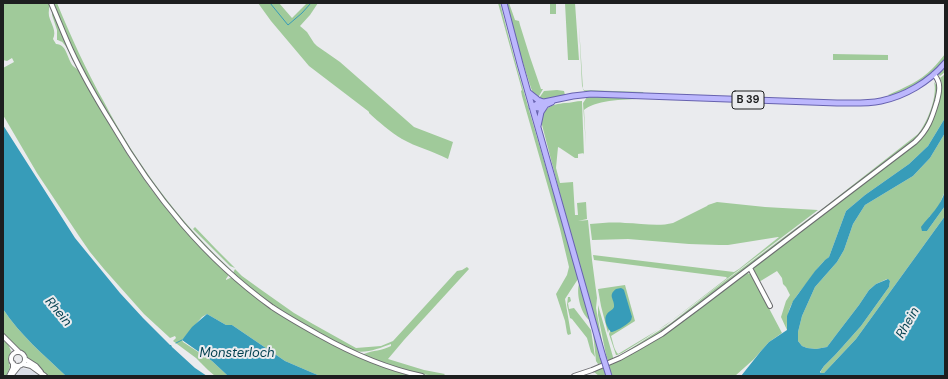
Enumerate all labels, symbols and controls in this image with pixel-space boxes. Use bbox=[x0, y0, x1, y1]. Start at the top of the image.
road number: B 39 bbox=[732, 91, 764, 109]
water label: Rhein bbox=[41, 294, 75, 330]
water label: Rhein bbox=[893, 305, 923, 341]
water label: Monsterloch bbox=[199, 346, 275, 362]

